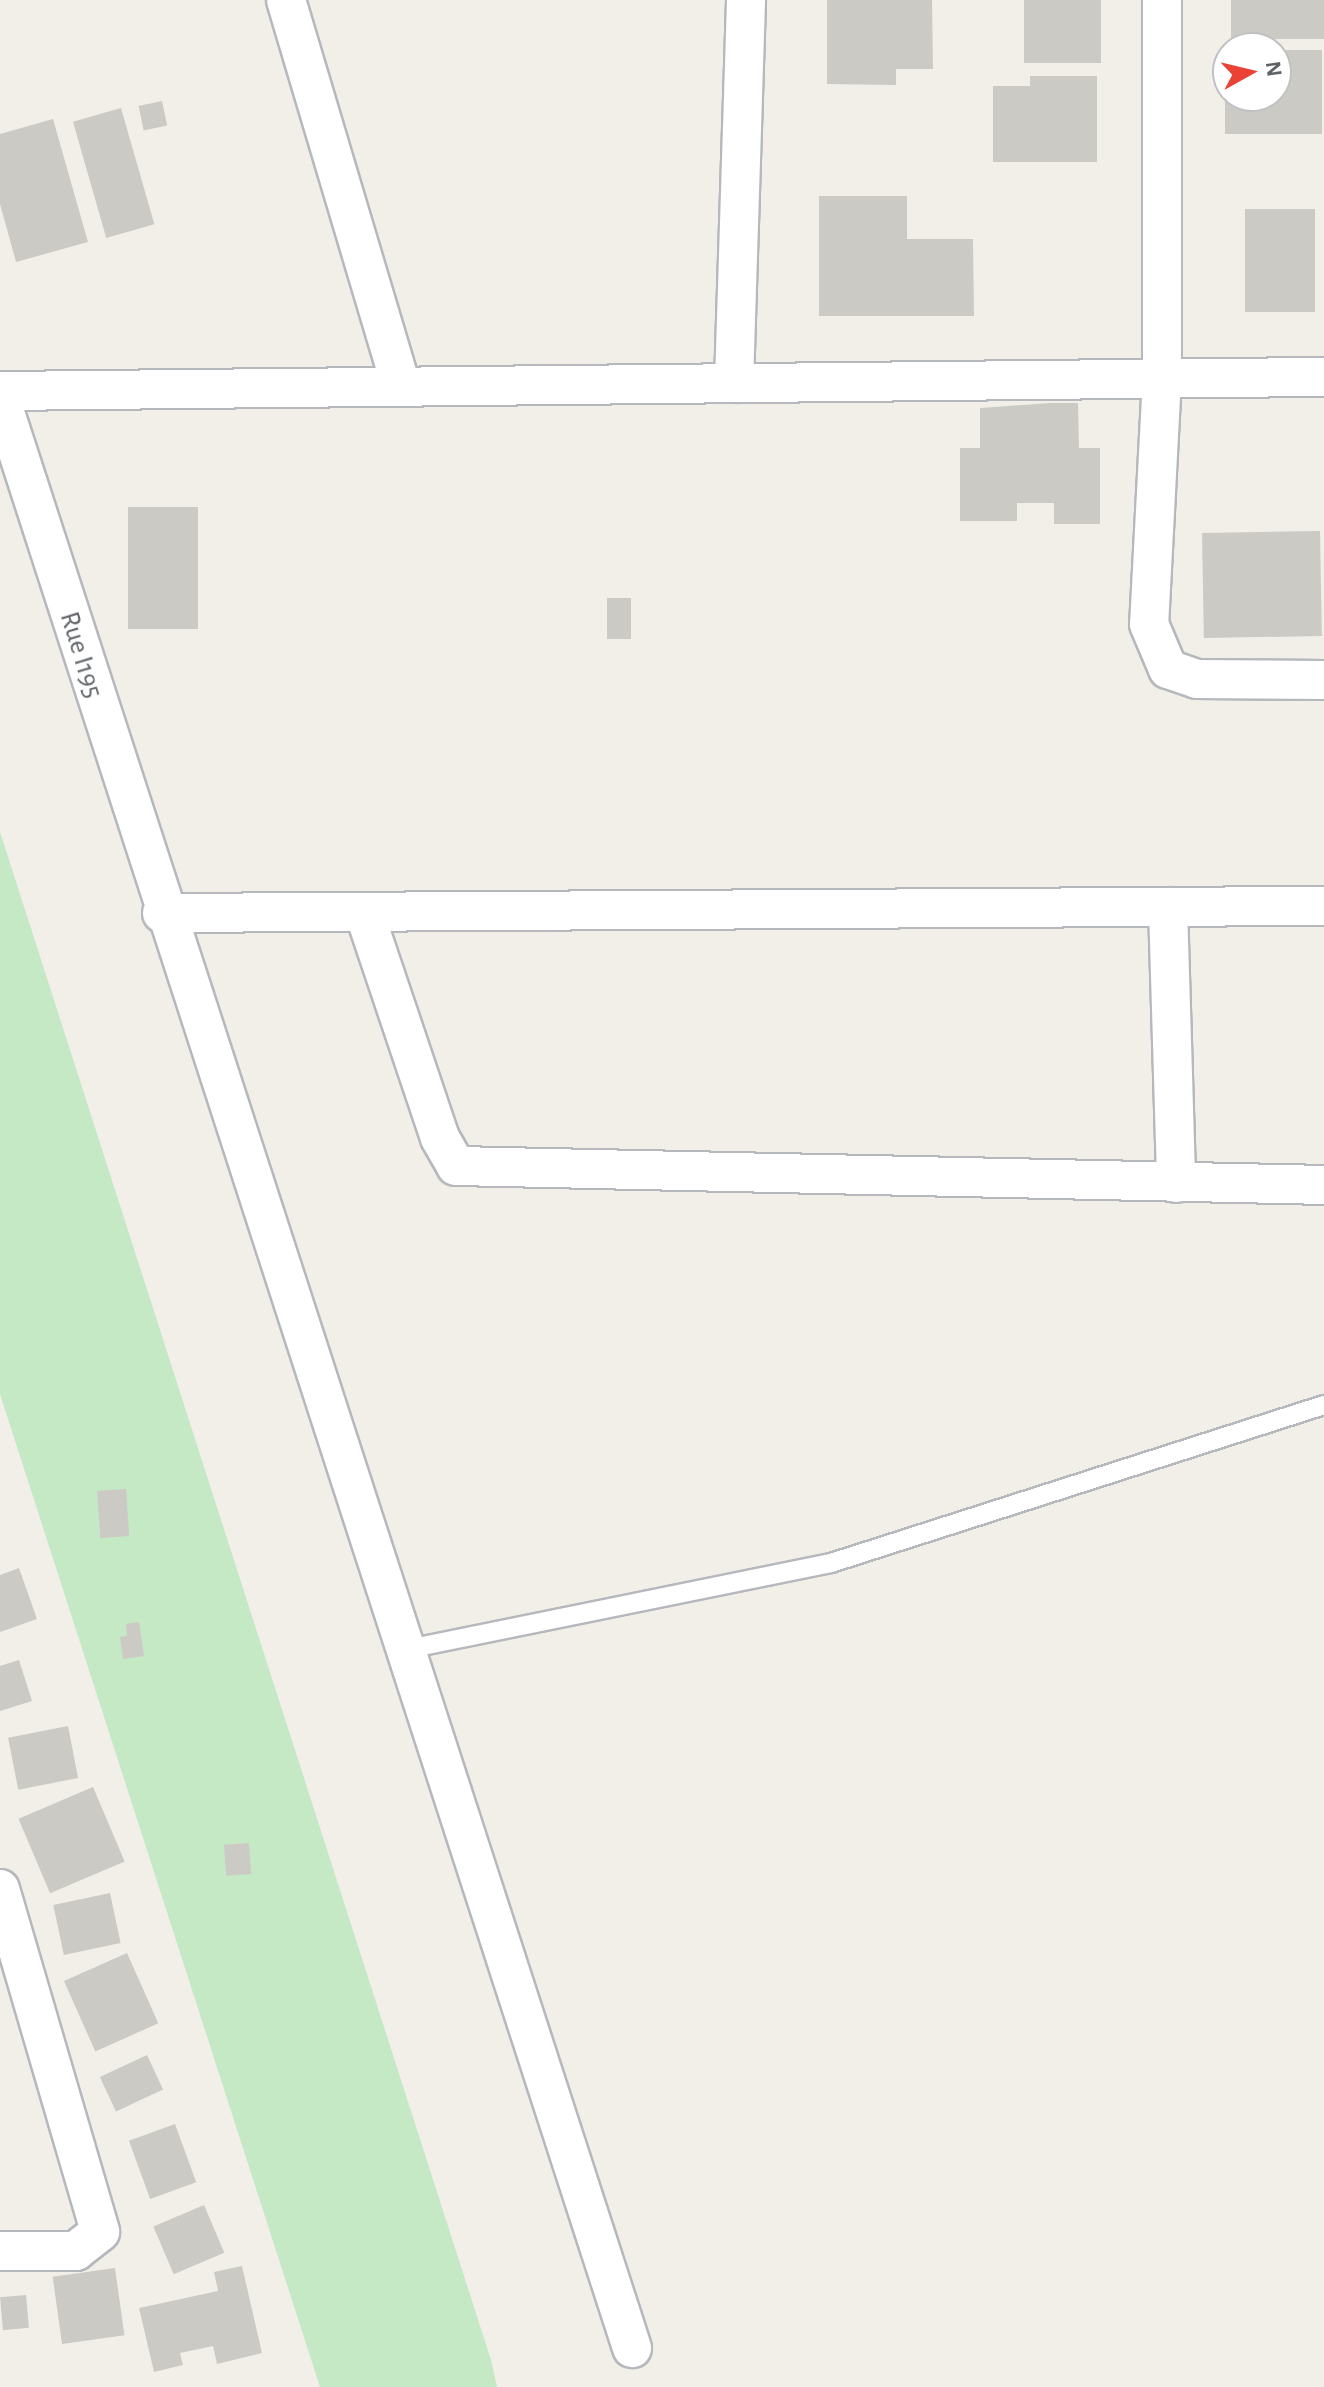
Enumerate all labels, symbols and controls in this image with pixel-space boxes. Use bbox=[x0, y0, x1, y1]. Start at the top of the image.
north arrow bbox=[1212, 32, 1292, 112]
text: N bbox=[1262, 60, 1286, 78]
street label: Rue I195 bbox=[52, 608, 110, 702]

